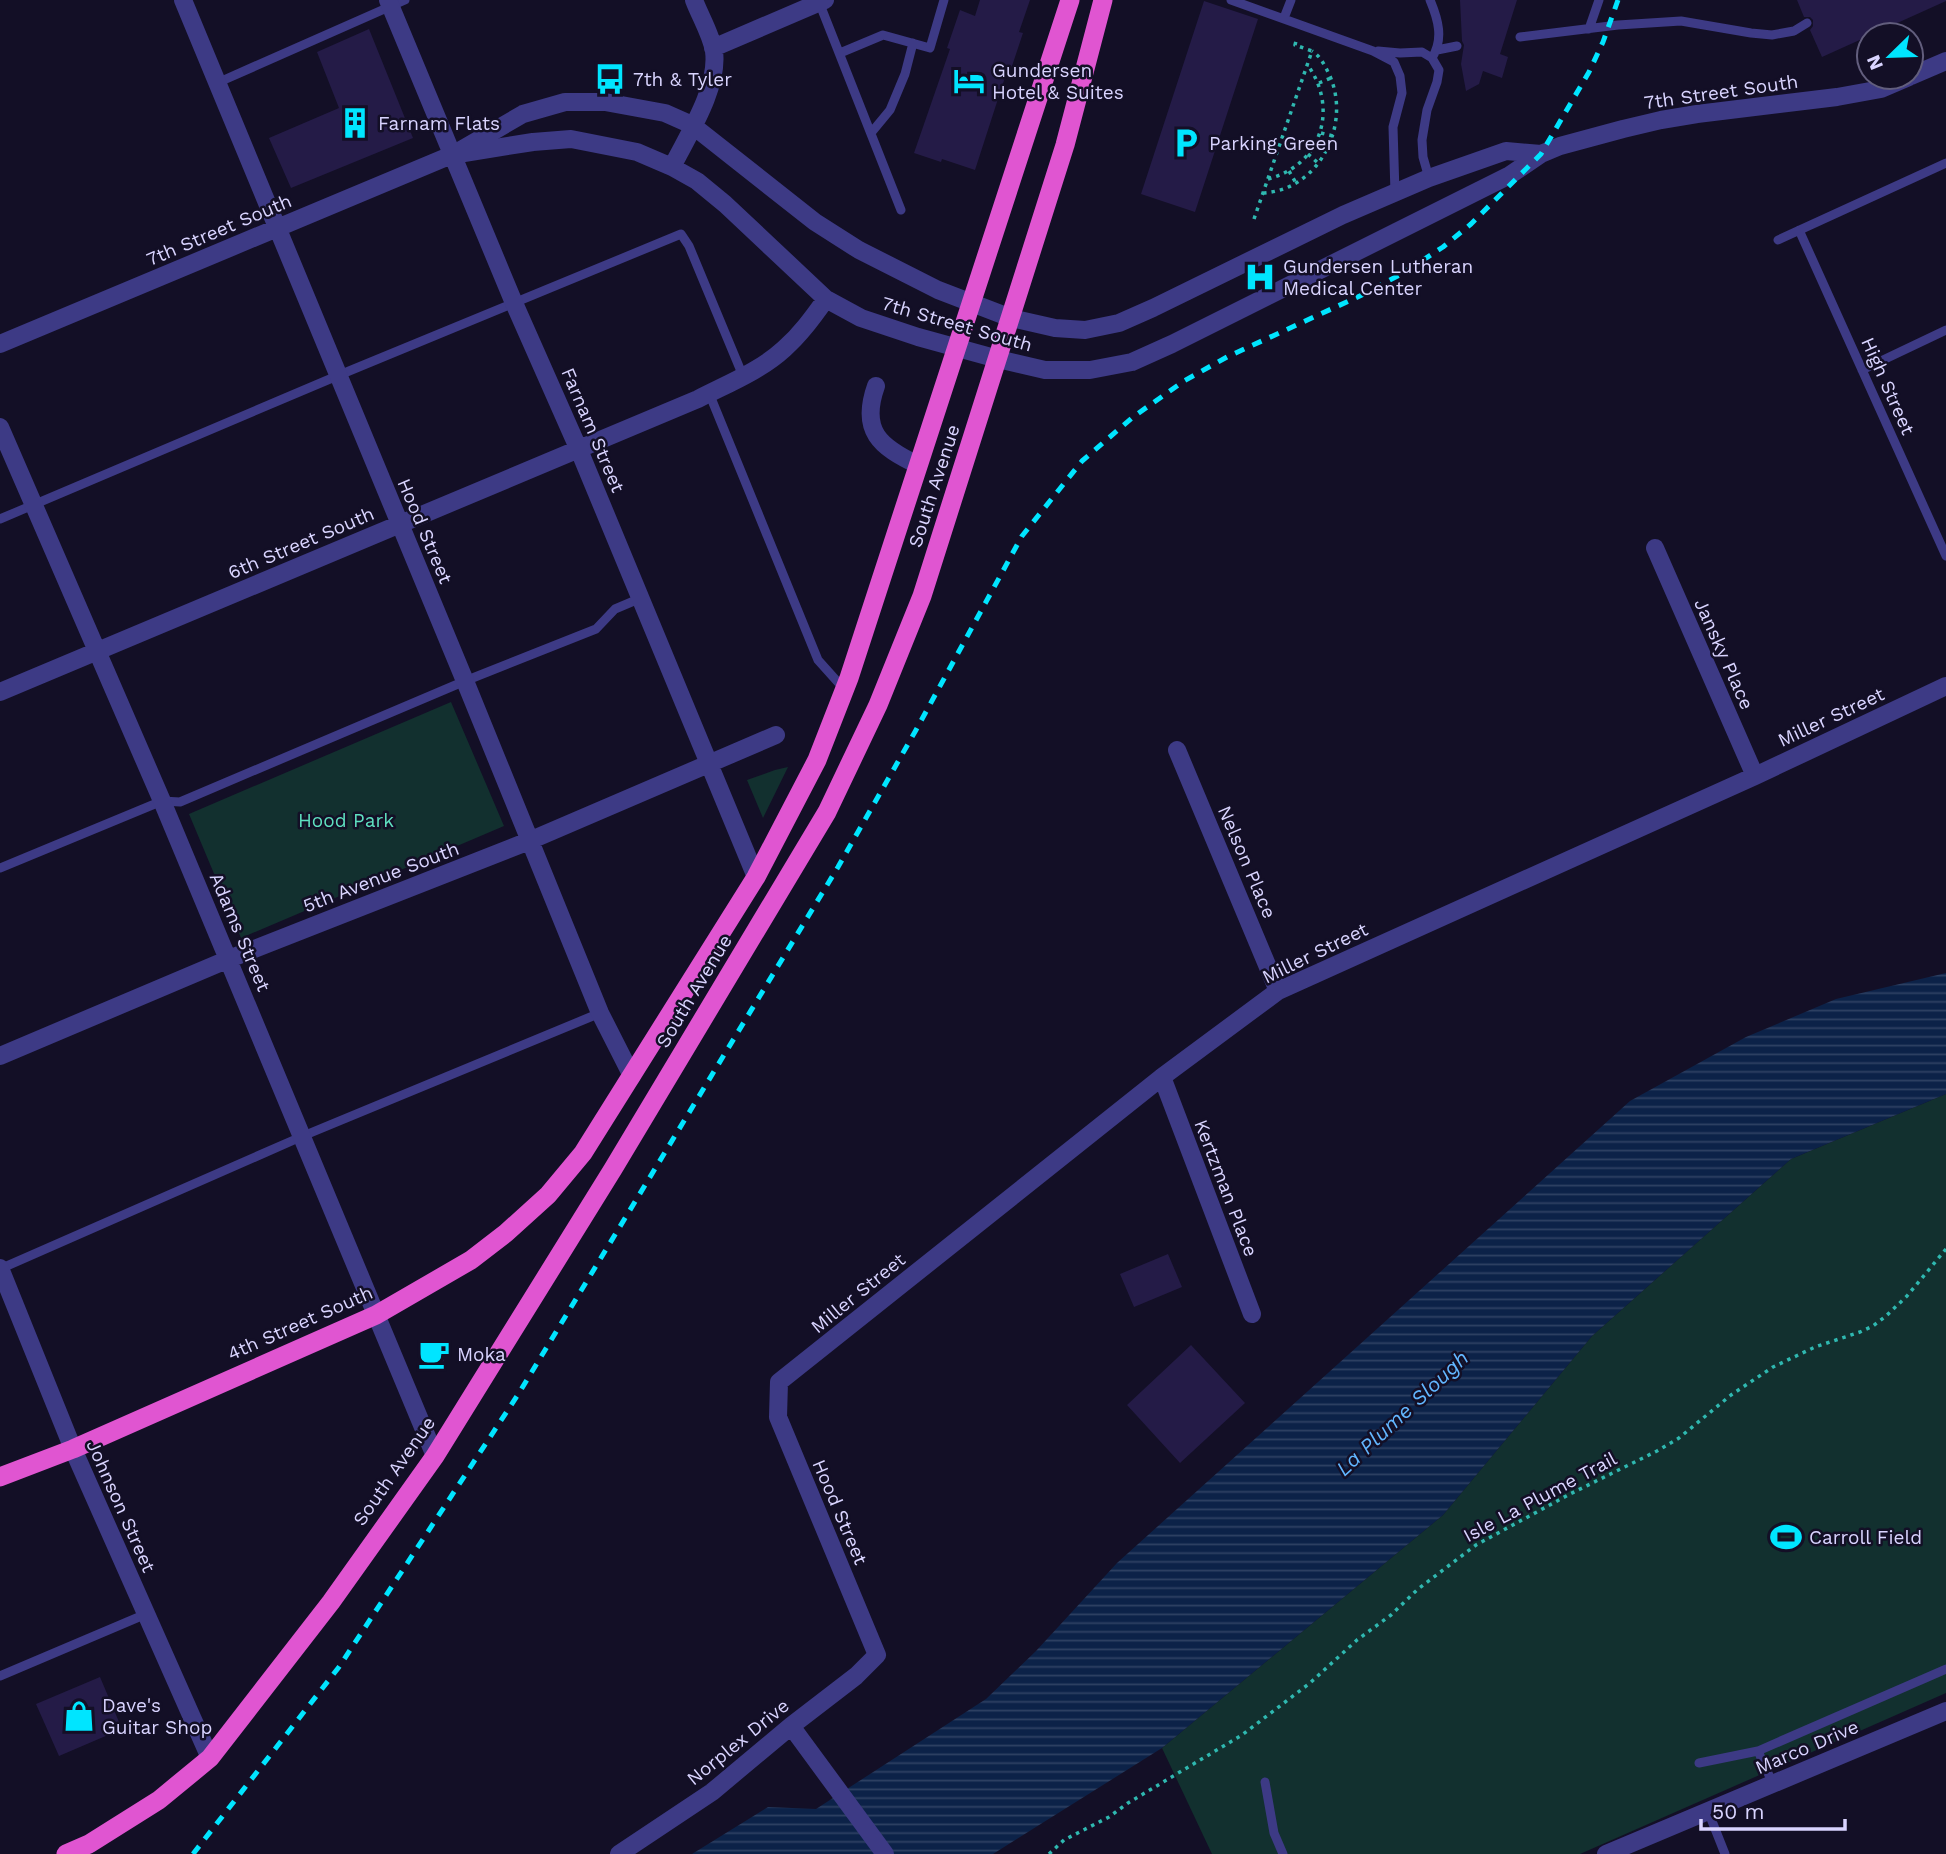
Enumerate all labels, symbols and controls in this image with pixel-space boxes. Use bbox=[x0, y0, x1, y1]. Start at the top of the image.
north arrow bbox=[1855, 21, 1925, 91]
text: N bbox=[1861, 51, 1888, 73]
place label: Gundersen Hotel & Suites bbox=[992, 59, 1124, 104]
bus stop icon: 7th & Tyler bbox=[593, 62, 627, 96]
hotel icon: Gundersen Hotel & Suites bbox=[952, 64, 986, 98]
place label: 7th & Tyler bbox=[633, 68, 732, 91]
street label: 7th Street South bbox=[1642, 70, 1800, 114]
building icon: Farnam Flats bbox=[338, 106, 372, 140]
place label: Farnam Flats bbox=[378, 112, 500, 135]
parking icon: Parking Green bbox=[1169, 126, 1203, 160]
place label: Parking Green bbox=[1209, 132, 1338, 155]
street label: 7th Street South bbox=[143, 189, 295, 271]
place label: Gundersen Lutheran Medical Center bbox=[1283, 255, 1473, 300]
hospital icon: Gundersen Lutheran Medical Center bbox=[1243, 260, 1277, 294]
street label: 7th Street South bbox=[879, 292, 1035, 356]
street label: High Street bbox=[1856, 334, 1920, 438]
street label: Farnam Street bbox=[556, 364, 630, 496]
street label: South Avenue bbox=[903, 422, 965, 550]
street label: Hood Street bbox=[392, 475, 458, 587]
street label: 6th Street South bbox=[224, 502, 378, 584]
street label: Jansky Place bbox=[1689, 595, 1759, 713]
street label: Miller Street bbox=[1774, 682, 1888, 752]
street label: Nelson Place bbox=[1213, 802, 1281, 922]
park label: Hood Park bbox=[298, 809, 394, 832]
street label: 5th Avenue South bbox=[300, 837, 462, 917]
street label: Adams Street bbox=[205, 869, 275, 995]
street label: Miller Street bbox=[1258, 917, 1372, 989]
street label: South Avenue bbox=[651, 930, 737, 1052]
street label: Kertzman Place bbox=[1189, 1116, 1263, 1260]
street label: Miller Street bbox=[806, 1248, 910, 1338]
street label: 4th Street South bbox=[224, 1281, 376, 1365]
cafe icon: Moka bbox=[417, 1337, 451, 1371]
place label: Moka bbox=[457, 1343, 506, 1366]
water label: La Plume Slough bbox=[1331, 1345, 1473, 1481]
street label: South Avenue bbox=[348, 1412, 440, 1530]
street label: Johnson Street bbox=[82, 1436, 160, 1576]
street label: Isle La Plume Trail bbox=[1459, 1447, 1621, 1547]
street label: Hood Street bbox=[807, 1456, 873, 1568]
sports icon: Carroll Field bbox=[1769, 1520, 1803, 1554]
place label: Carroll Field bbox=[1809, 1526, 1922, 1549]
place label: Dave's Guitar Shop bbox=[102, 1694, 212, 1739]
street label: Norplex Drive bbox=[682, 1694, 794, 1790]
shop icon: Dave's Guitar Shop bbox=[62, 1699, 96, 1733]
street label: Marco Drive bbox=[1752, 1715, 1862, 1779]
scale bar bbox=[1701, 1787, 1844, 1831]
text: 50 m bbox=[1712, 1799, 1764, 1824]

